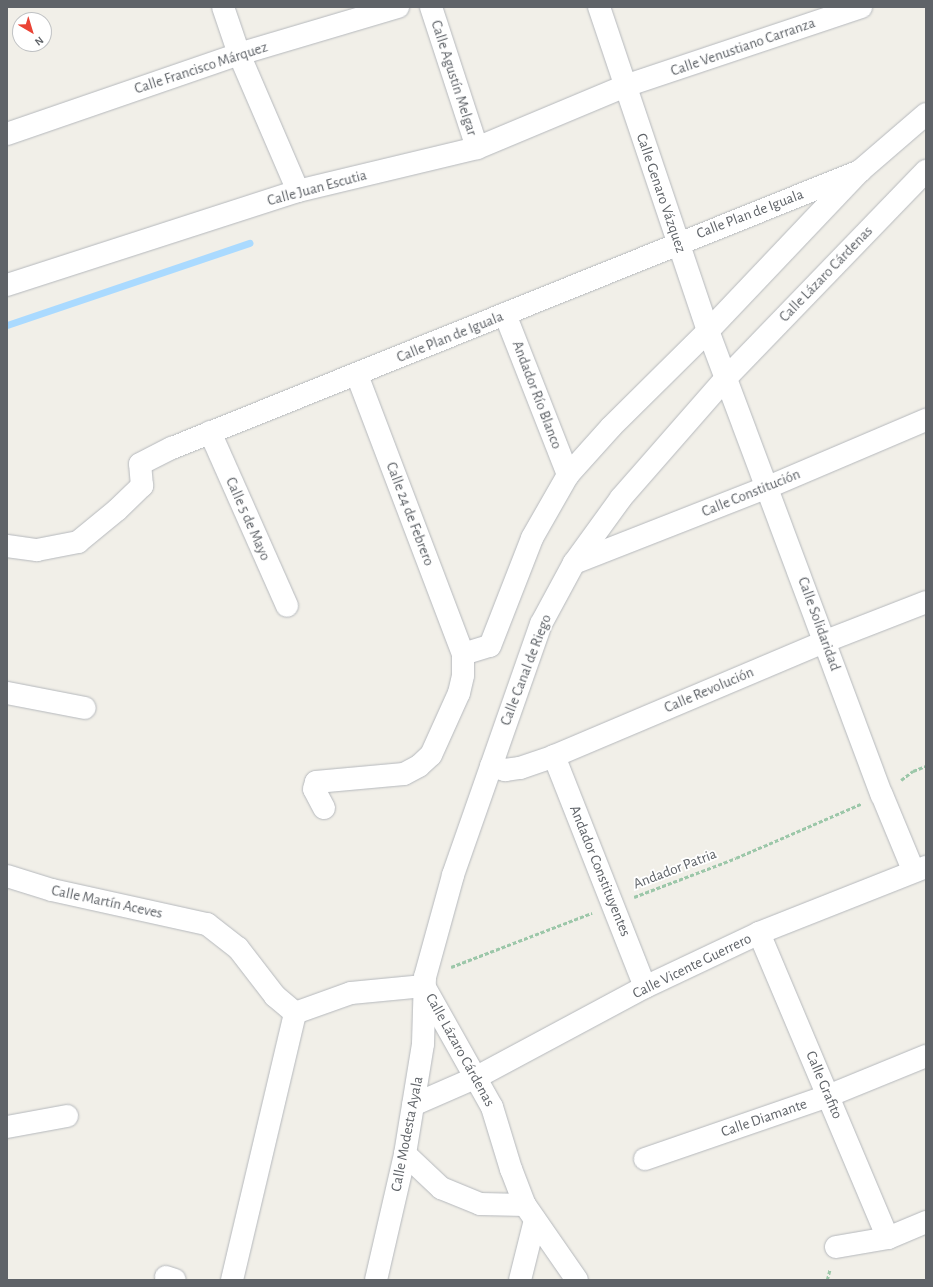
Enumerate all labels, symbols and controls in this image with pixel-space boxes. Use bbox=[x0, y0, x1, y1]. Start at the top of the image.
north arrow bbox=[12, 12, 52, 52]
street label: Calle Venustiano Carranza bbox=[668, 14, 818, 80]
street label: Calle Agustín Melgar bbox=[427, 18, 481, 138]
text: N bbox=[33, 34, 45, 48]
street label: Calle Francisco Márquez bbox=[132, 38, 270, 98]
street label: Calle Genaro Vázquez bbox=[632, 131, 690, 255]
street label: Calle Juan Escutia bbox=[265, 166, 369, 210]
street label: Calle Plan de Iguala bbox=[694, 185, 806, 243]
street label: Calle Lázaro Cárdenas bbox=[776, 222, 876, 326]
street label: Calle Plan de Iguala bbox=[394, 307, 506, 367]
street label: Andador Río Blanco bbox=[508, 338, 566, 452]
street label: Calle 24 de Febrero bbox=[382, 460, 438, 568]
street label: Calle Constitución bbox=[699, 465, 803, 521]
street label: Calle 5 de Mayo bbox=[222, 474, 274, 564]
street label: Calle Solidaridad bbox=[794, 575, 844, 673]
street label: Calle Canal de Riego bbox=[497, 612, 555, 728]
street label: Calle Revolución bbox=[662, 663, 756, 717]
street label: Andador Constituyentes bbox=[565, 803, 635, 939]
street label: Andador Patria bbox=[631, 845, 719, 893]
street label: Calle Martín Aceves bbox=[50, 881, 164, 923]
street label: Calle Vicente Guerrero bbox=[630, 929, 754, 1003]
street label: Calle Lázaro Cárdenas bbox=[421, 990, 499, 1110]
street label: Calle Grafito bbox=[802, 1048, 846, 1122]
street label: Calle Modesta Ayala bbox=[387, 1075, 427, 1193]
street label: Calle Diamante bbox=[719, 1095, 809, 1141]

